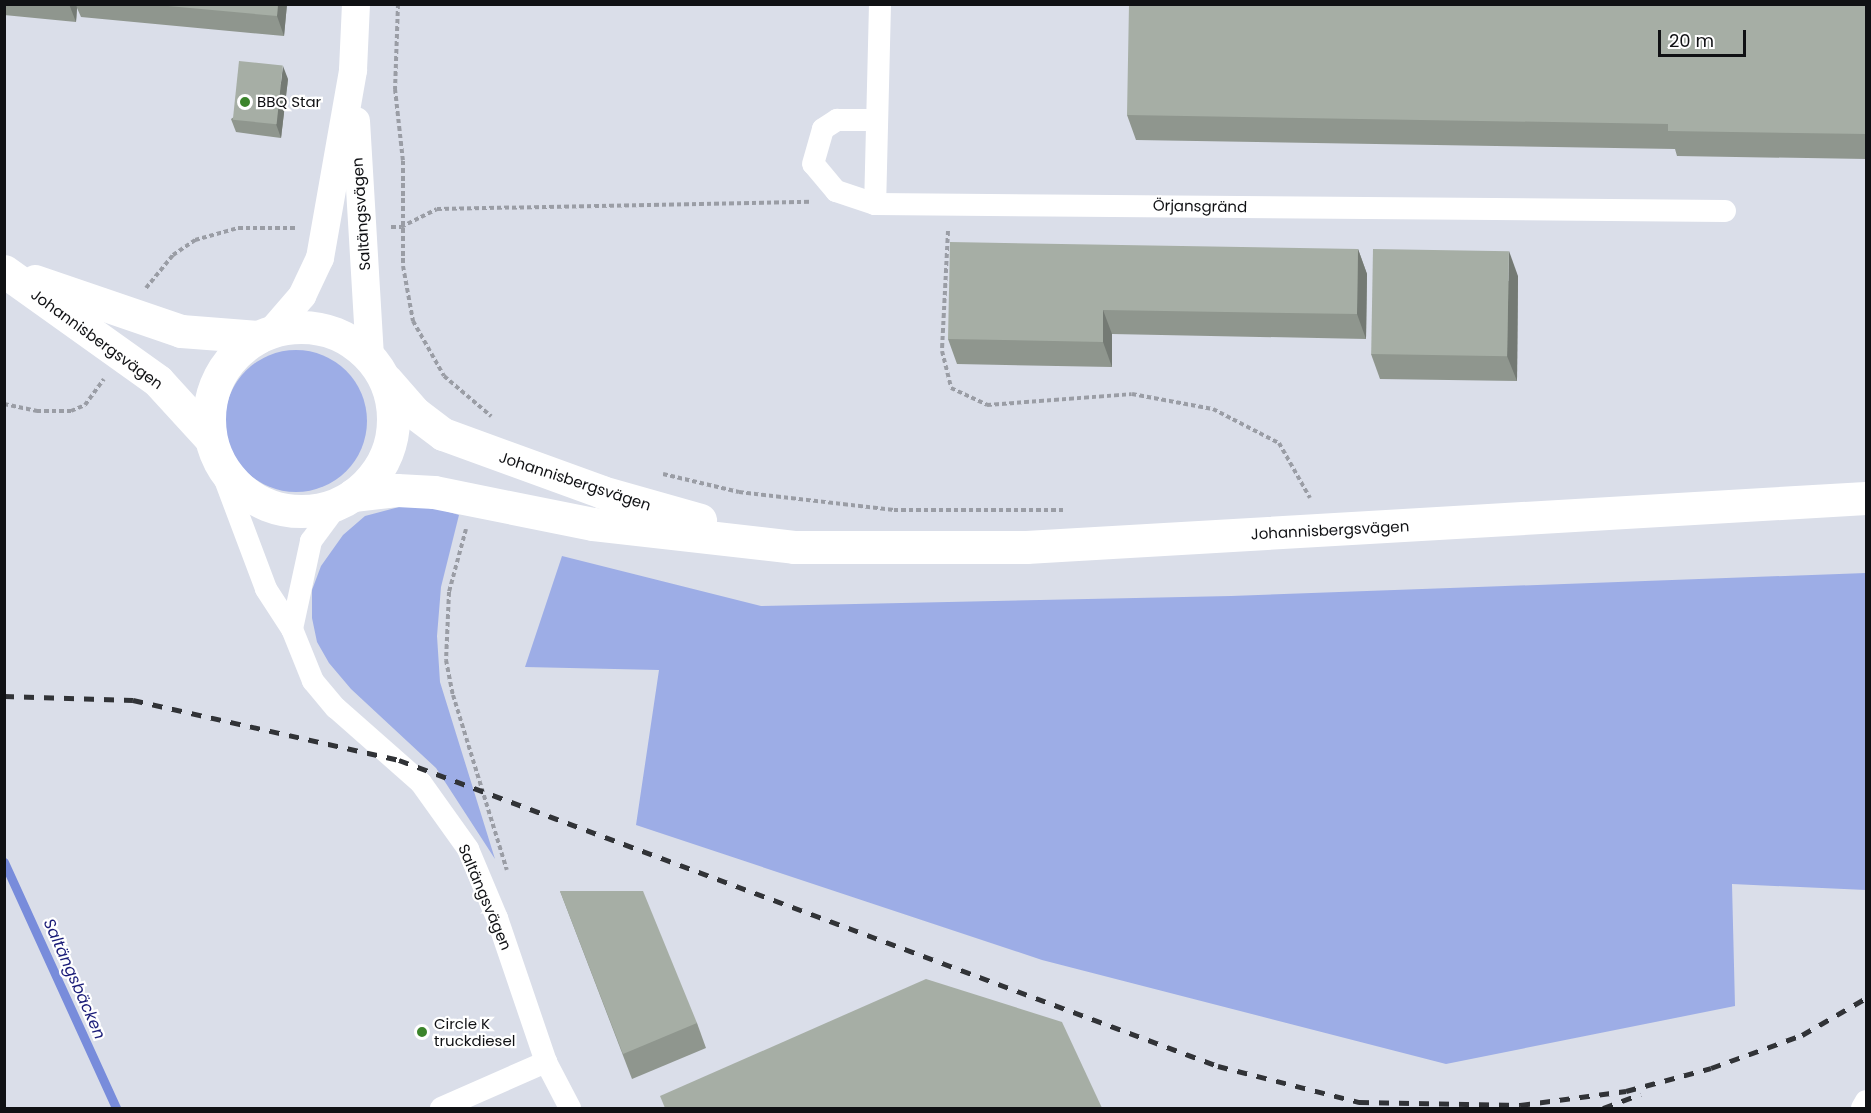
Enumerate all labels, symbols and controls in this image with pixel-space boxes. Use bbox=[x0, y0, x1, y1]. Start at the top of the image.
scale bar bbox=[1661, 18, 1750, 56]
text: 20 m bbox=[1669, 28, 1714, 53]
place label: BBQ Star bbox=[257, 93, 321, 111]
marker: BBQ Star bbox=[238, 95, 252, 109]
street label: Saltängsvägen bbox=[348, 157, 374, 271]
street label: Örjansgränd bbox=[1153, 196, 1247, 216]
street label: Johannisbergsvägen bbox=[28, 285, 166, 393]
street label: Johannisbergsvägen bbox=[497, 448, 653, 514]
street label: Johannisbergsvägen bbox=[1250, 517, 1410, 543]
street label: Saltängsvägen bbox=[455, 841, 515, 953]
water label: Saltängsbäcken bbox=[39, 916, 109, 1042]
place label: Circle K truckdiesel bbox=[434, 1014, 515, 1049]
marker: Circle K truckdiesel bbox=[415, 1025, 429, 1039]

